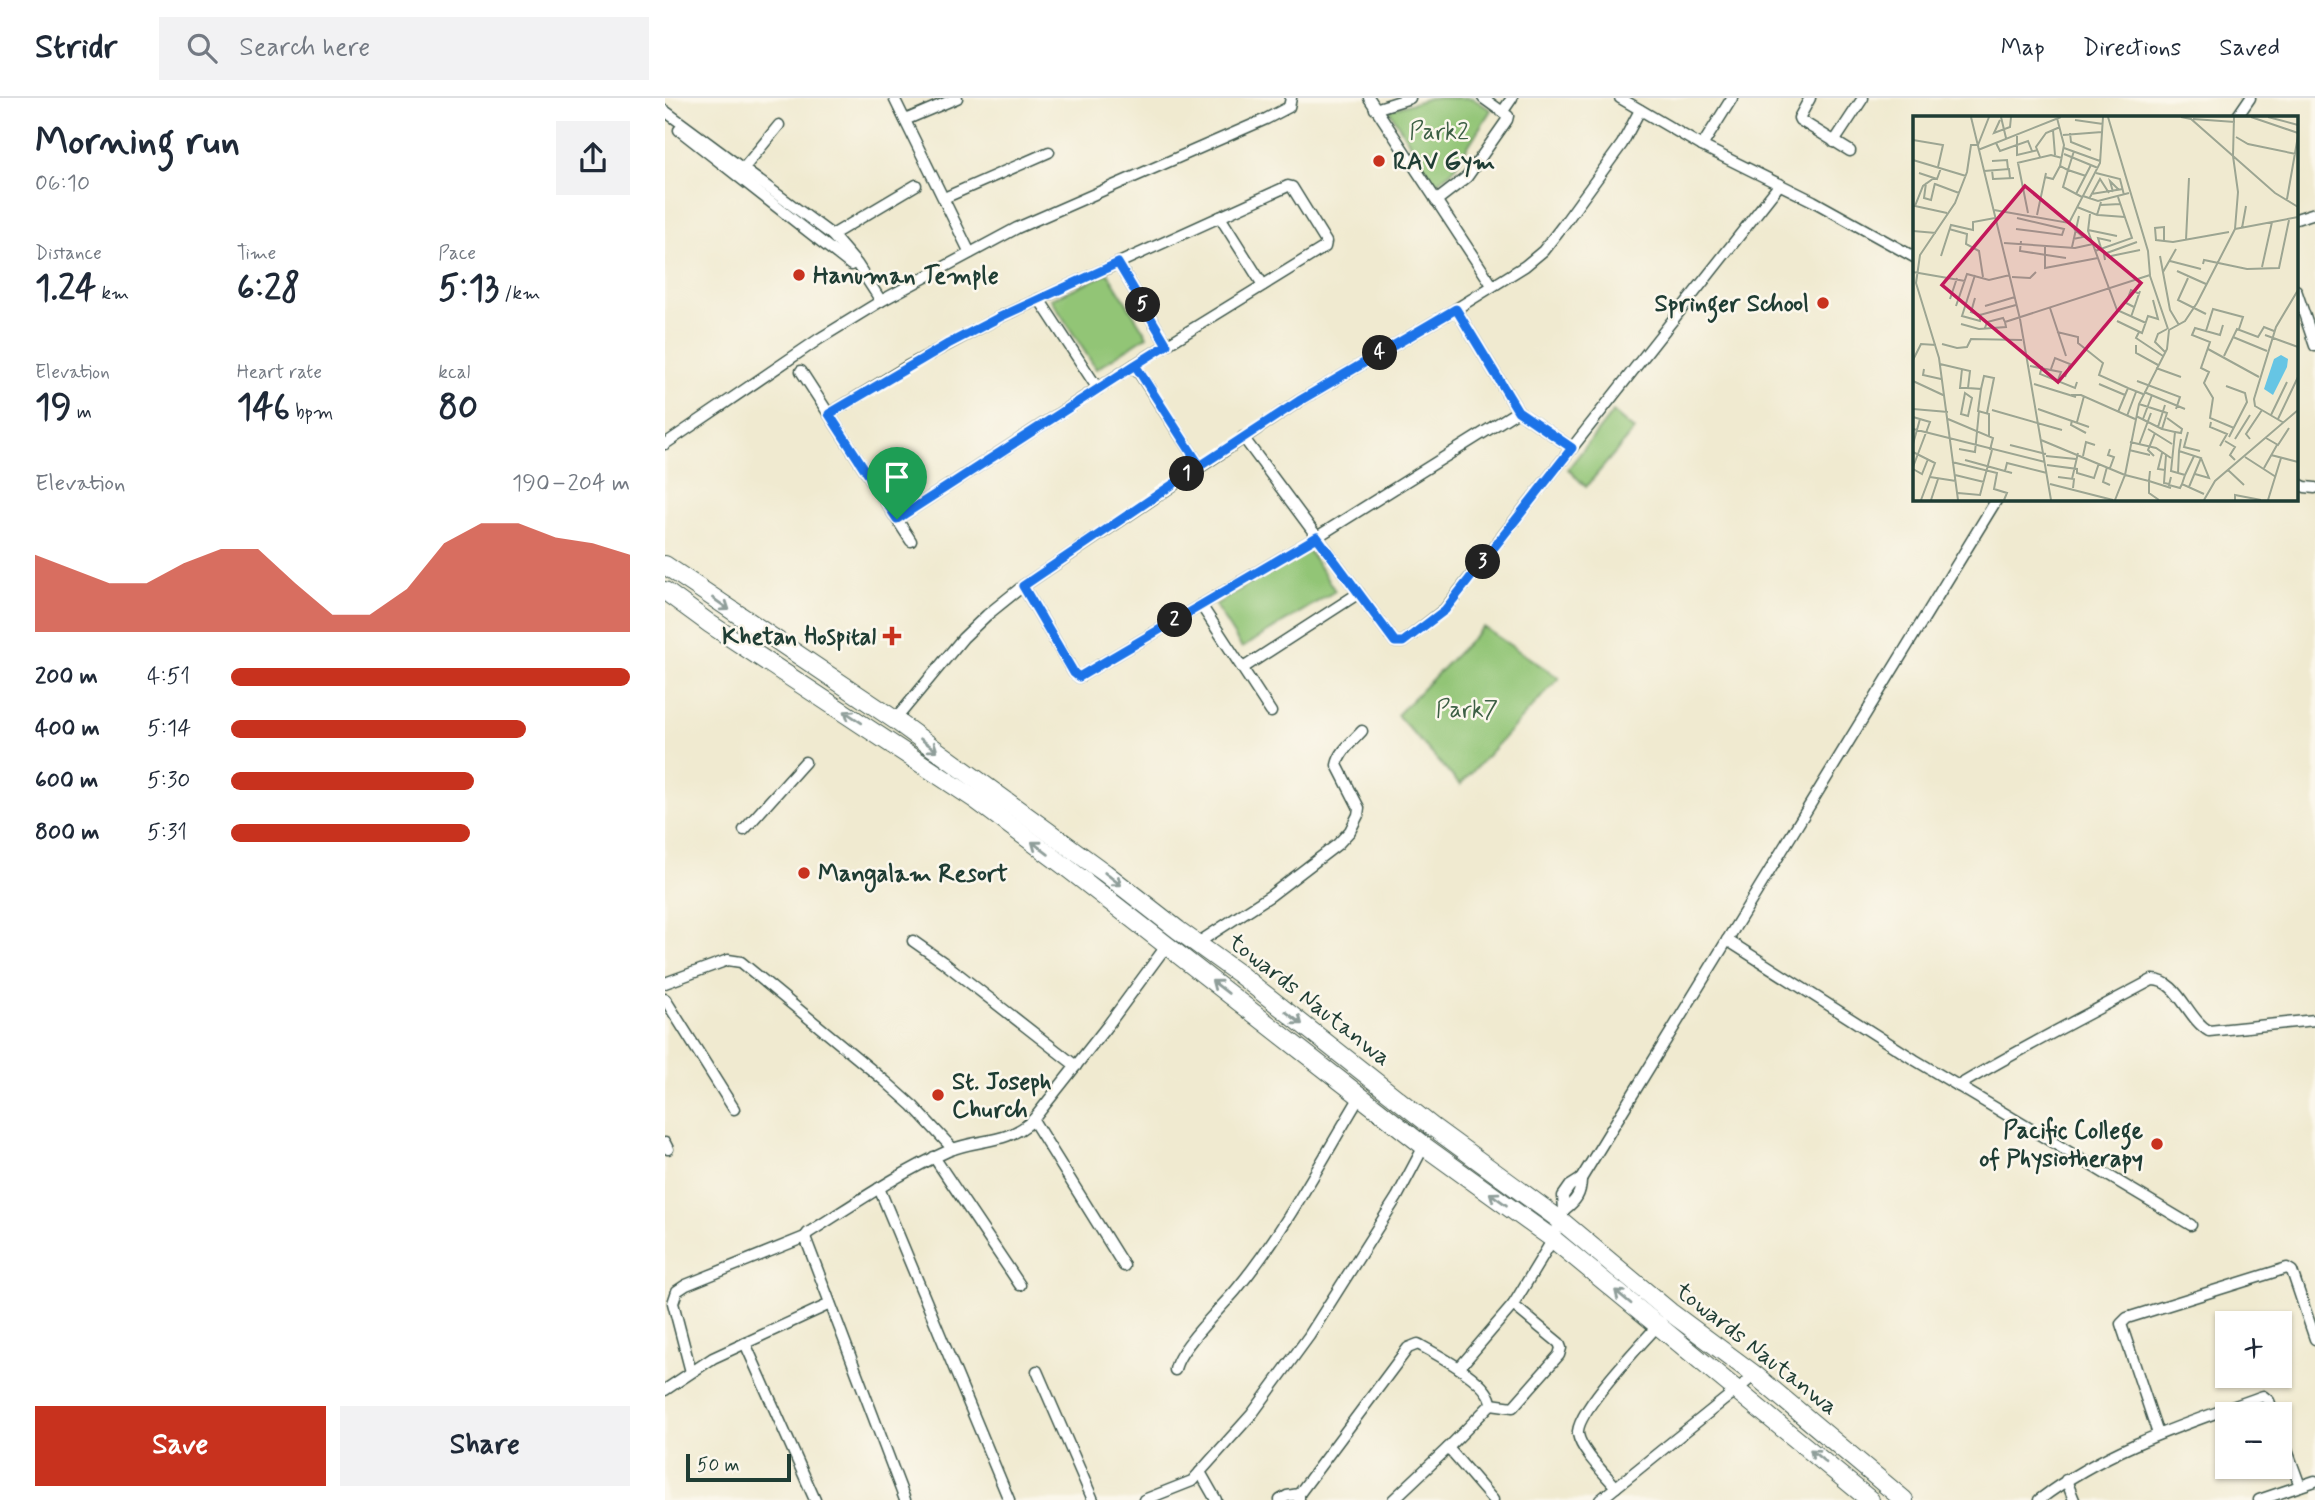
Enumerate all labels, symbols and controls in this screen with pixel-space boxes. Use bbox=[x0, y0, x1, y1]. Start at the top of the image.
search box bbox=[159, 17, 649, 80]
text: Stridr bbox=[35, 26, 117, 70]
icon: search bbox=[183, 29, 221, 67]
text: Search here bbox=[239, 31, 370, 65]
text: Map bbox=[2001, 33, 2045, 64]
text: Directions bbox=[2083, 33, 2181, 64]
text: Saved bbox=[2219, 33, 2280, 64]
inset map bbox=[1913, 116, 2297, 500]
park label: Park2 bbox=[1409, 117, 1469, 148]
text: Morning run bbox=[35, 118, 240, 167]
button: share bbox=[556, 121, 630, 195]
place label: RAV Gym bbox=[1393, 147, 1495, 178]
marker: RAV Gym bbox=[1371, 153, 1387, 169]
text: 06:10 bbox=[35, 169, 90, 199]
text: Distance bbox=[35, 241, 102, 266]
text: Time bbox=[237, 241, 276, 266]
text: Pace bbox=[438, 241, 476, 266]
place label: Hanuman Temple bbox=[813, 261, 999, 292]
text: 1.24 bbox=[35, 266, 96, 312]
text: 6:28 bbox=[237, 266, 300, 312]
text: 5:13 bbox=[438, 266, 499, 312]
marker: Hanuman Temple bbox=[791, 267, 807, 283]
text: km bbox=[96, 281, 129, 306]
text: /km bbox=[499, 281, 540, 306]
pin: 5 bbox=[1126, 288, 1161, 322]
place label: Springer School bbox=[1655, 289, 1809, 323]
text: 5 bbox=[1137, 292, 1148, 317]
marker: Springer School bbox=[1815, 295, 1831, 311]
pin: 4 bbox=[1363, 336, 1397, 370]
text: 4 bbox=[1374, 340, 1385, 365]
text: Elevation bbox=[35, 360, 110, 385]
text: Heart rate bbox=[237, 360, 322, 385]
text: kcal bbox=[438, 360, 470, 385]
text: 19 bbox=[35, 385, 72, 431]
text: 146 bbox=[237, 385, 290, 431]
text: 80 bbox=[438, 385, 478, 431]
text: m bbox=[72, 400, 92, 425]
text: bpm bbox=[290, 400, 333, 425]
pin bbox=[867, 447, 927, 519]
pin: 1 bbox=[1169, 456, 1205, 492]
icon: arrive bbox=[878, 458, 916, 496]
text: 1 bbox=[1182, 461, 1191, 486]
text: Elevation bbox=[35, 469, 126, 499]
text: 190–204 m bbox=[512, 469, 630, 499]
pin: 3 bbox=[1465, 545, 1501, 580]
text: 3 bbox=[1478, 549, 1487, 574]
one-way arrow bbox=[711, 597, 730, 611]
pin: 2 bbox=[1157, 602, 1193, 638]
text: 2 bbox=[1170, 607, 1179, 632]
place label: Khetan Hospital bbox=[722, 622, 876, 653]
marker: Khetan Hospital bbox=[882, 626, 902, 646]
text: 200 m bbox=[35, 662, 98, 692]
text: 4:51 bbox=[147, 662, 190, 692]
park label: Park7 bbox=[1436, 695, 1498, 726]
one-way arrow bbox=[844, 710, 864, 724]
text: 400 m bbox=[35, 714, 100, 744]
text: 5:14 bbox=[147, 714, 191, 744]
one-way arrow bbox=[919, 738, 938, 753]
text: 600 m bbox=[35, 766, 98, 796]
text: 5:30 bbox=[147, 766, 191, 796]
text: 800 m bbox=[35, 818, 99, 848]
text: 5:31 bbox=[147, 818, 187, 848]
one-way arrow bbox=[1031, 840, 1050, 855]
place label: Mangalam Resort bbox=[818, 859, 1009, 893]
marker: Mangalam Resort bbox=[796, 865, 812, 881]
one-way arrow bbox=[1103, 872, 1122, 887]
street label: towards Nautanwa bbox=[1220, 926, 1397, 1074]
one-way arrow bbox=[1211, 979, 1229, 995]
one-way arrow bbox=[1284, 1010, 1302, 1025]
place label: St. Joseph Church bbox=[952, 1067, 1052, 1126]
marker: St. Joseph Church bbox=[930, 1087, 946, 1103]
place label: Pacific College of Physiotherapy bbox=[1979, 1116, 2144, 1175]
marker: Pacific College of Physiotherapy bbox=[2149, 1136, 2165, 1152]
one-way arrow bbox=[1489, 1192, 1508, 1206]
street label: towards Nautanwa bbox=[1667, 1275, 1844, 1423]
one-way arrow bbox=[1614, 1289, 1632, 1304]
map controls bbox=[2215, 1311, 2292, 1479]
button: + bbox=[2215, 1311, 2292, 1388]
button: − bbox=[2215, 1402, 2292, 1479]
button: Save bbox=[35, 1406, 326, 1486]
button: Share bbox=[340, 1406, 630, 1486]
one-way arrow bbox=[1809, 1449, 1827, 1464]
scale bar bbox=[686, 1451, 791, 1483]
text: 50 m bbox=[697, 1453, 740, 1478]

